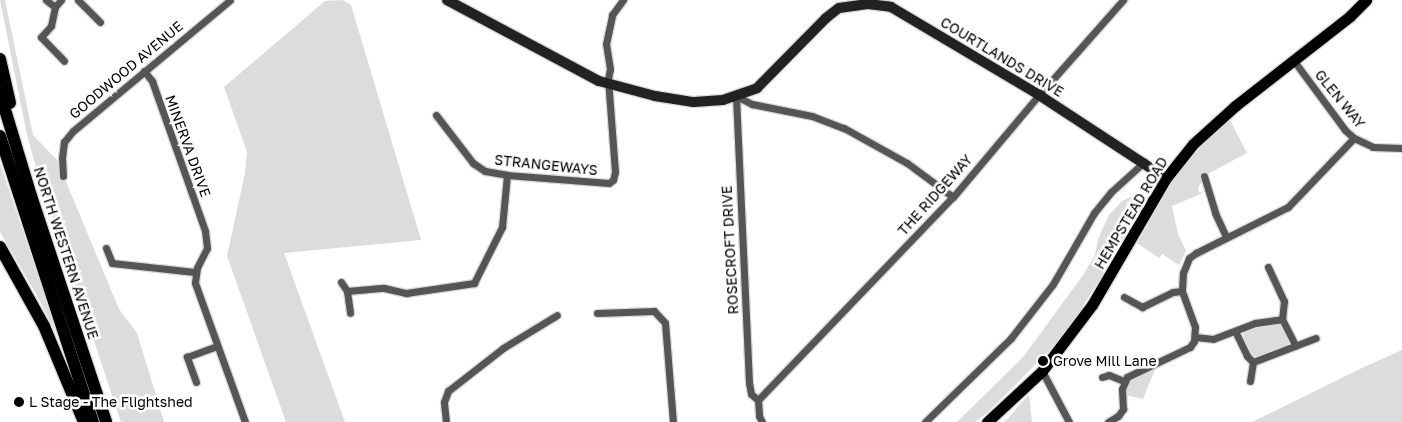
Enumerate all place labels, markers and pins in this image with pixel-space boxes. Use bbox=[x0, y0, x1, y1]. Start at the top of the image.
place label: Grove Mill Lane bbox=[1053, 353, 1157, 369]
marker: Grove Mill Lane bbox=[1037, 355, 1049, 367]
place label: L Stage - The Flightshed bbox=[29, 394, 193, 410]
marker: L Stage - The Flightshed bbox=[13, 396, 25, 408]

